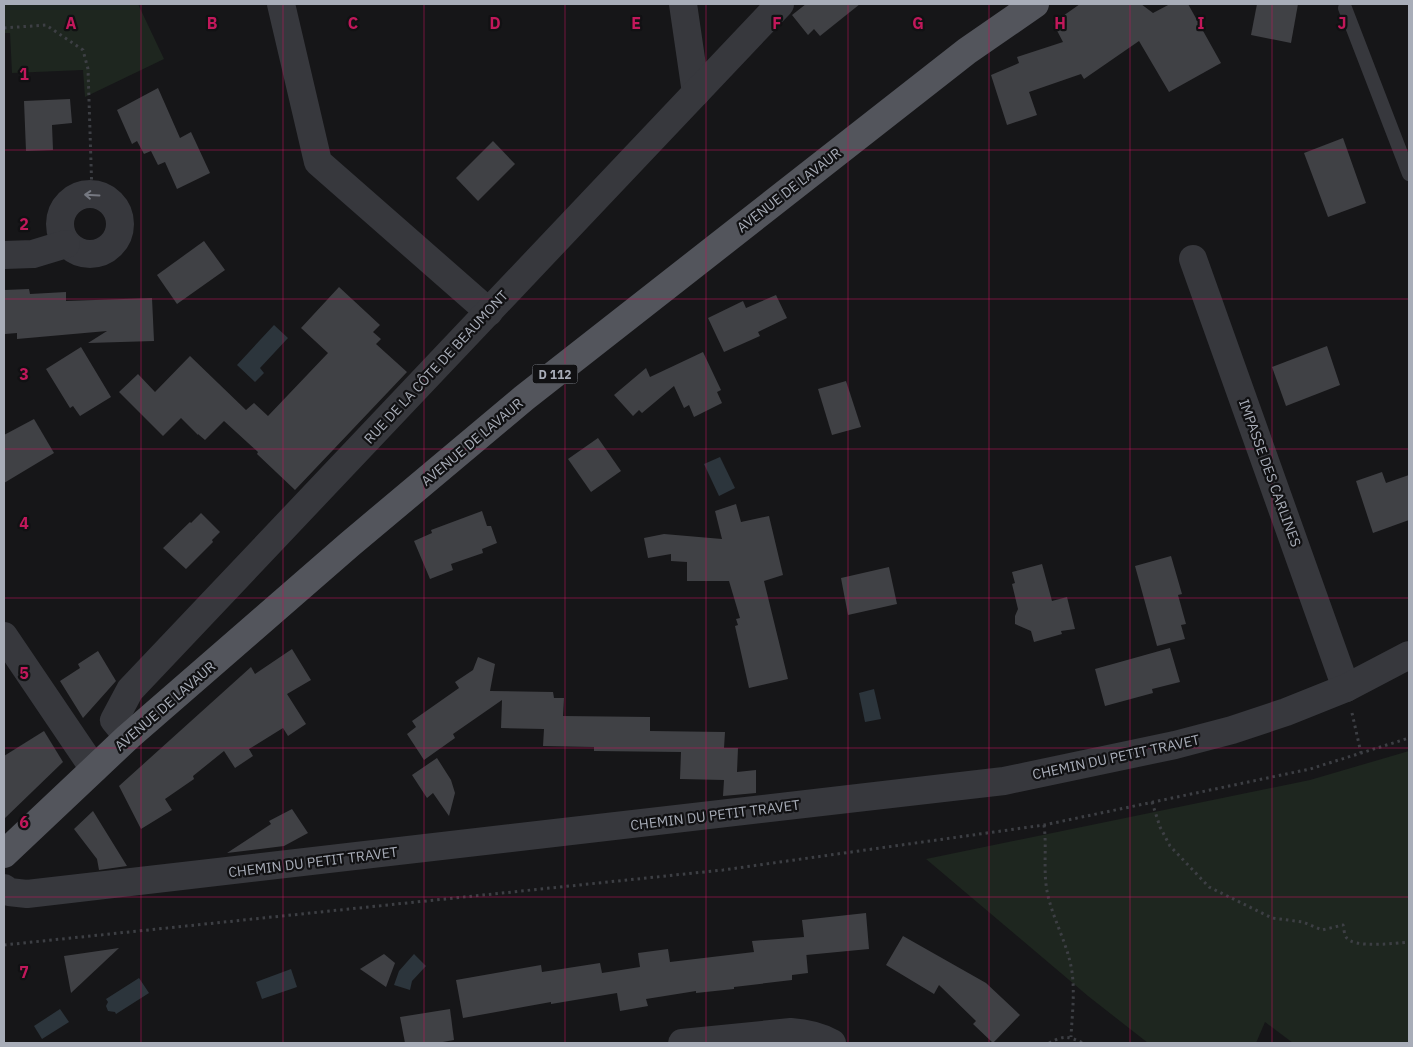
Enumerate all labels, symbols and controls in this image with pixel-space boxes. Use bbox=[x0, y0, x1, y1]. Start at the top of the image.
text: A bbox=[66, 13, 77, 33]
text: B bbox=[207, 13, 218, 33]
text: C bbox=[348, 13, 358, 33]
text: D bbox=[489, 13, 501, 33]
text: E bbox=[631, 13, 641, 33]
text: F bbox=[772, 13, 782, 33]
text: G bbox=[912, 13, 924, 33]
text: H bbox=[1054, 13, 1066, 33]
text: I bbox=[1198, 13, 1205, 33]
text: J bbox=[1338, 13, 1346, 33]
text: 1 bbox=[19, 64, 29, 84]
street label: AVENUE DE LAVAUR bbox=[733, 144, 845, 236]
one-way arrow bbox=[84, 191, 100, 200]
text: 2 bbox=[19, 214, 29, 234]
street label: RUE DE LA CÔTE DE BEAUMONT bbox=[359, 286, 512, 448]
text: 3 bbox=[19, 364, 29, 384]
road number: D 112 bbox=[532, 364, 578, 384]
street label: AVENUE DE LAVAUR bbox=[417, 394, 527, 490]
street label: IMPASSE DES CARLINES bbox=[1235, 397, 1305, 549]
text: 4 bbox=[19, 513, 29, 533]
street label: AVENUE DE LAVAUR bbox=[111, 657, 219, 755]
text: 5 bbox=[19, 663, 29, 683]
street label: CHEMIN DU PETIT TRAVET bbox=[1031, 730, 1201, 784]
street label: CHEMIN DU PETIT TRAVET bbox=[629, 796, 801, 834]
text: 6 bbox=[19, 812, 29, 832]
street label: CHEMIN DU PETIT TRAVET bbox=[227, 843, 399, 881]
text: 7 bbox=[19, 962, 29, 982]

